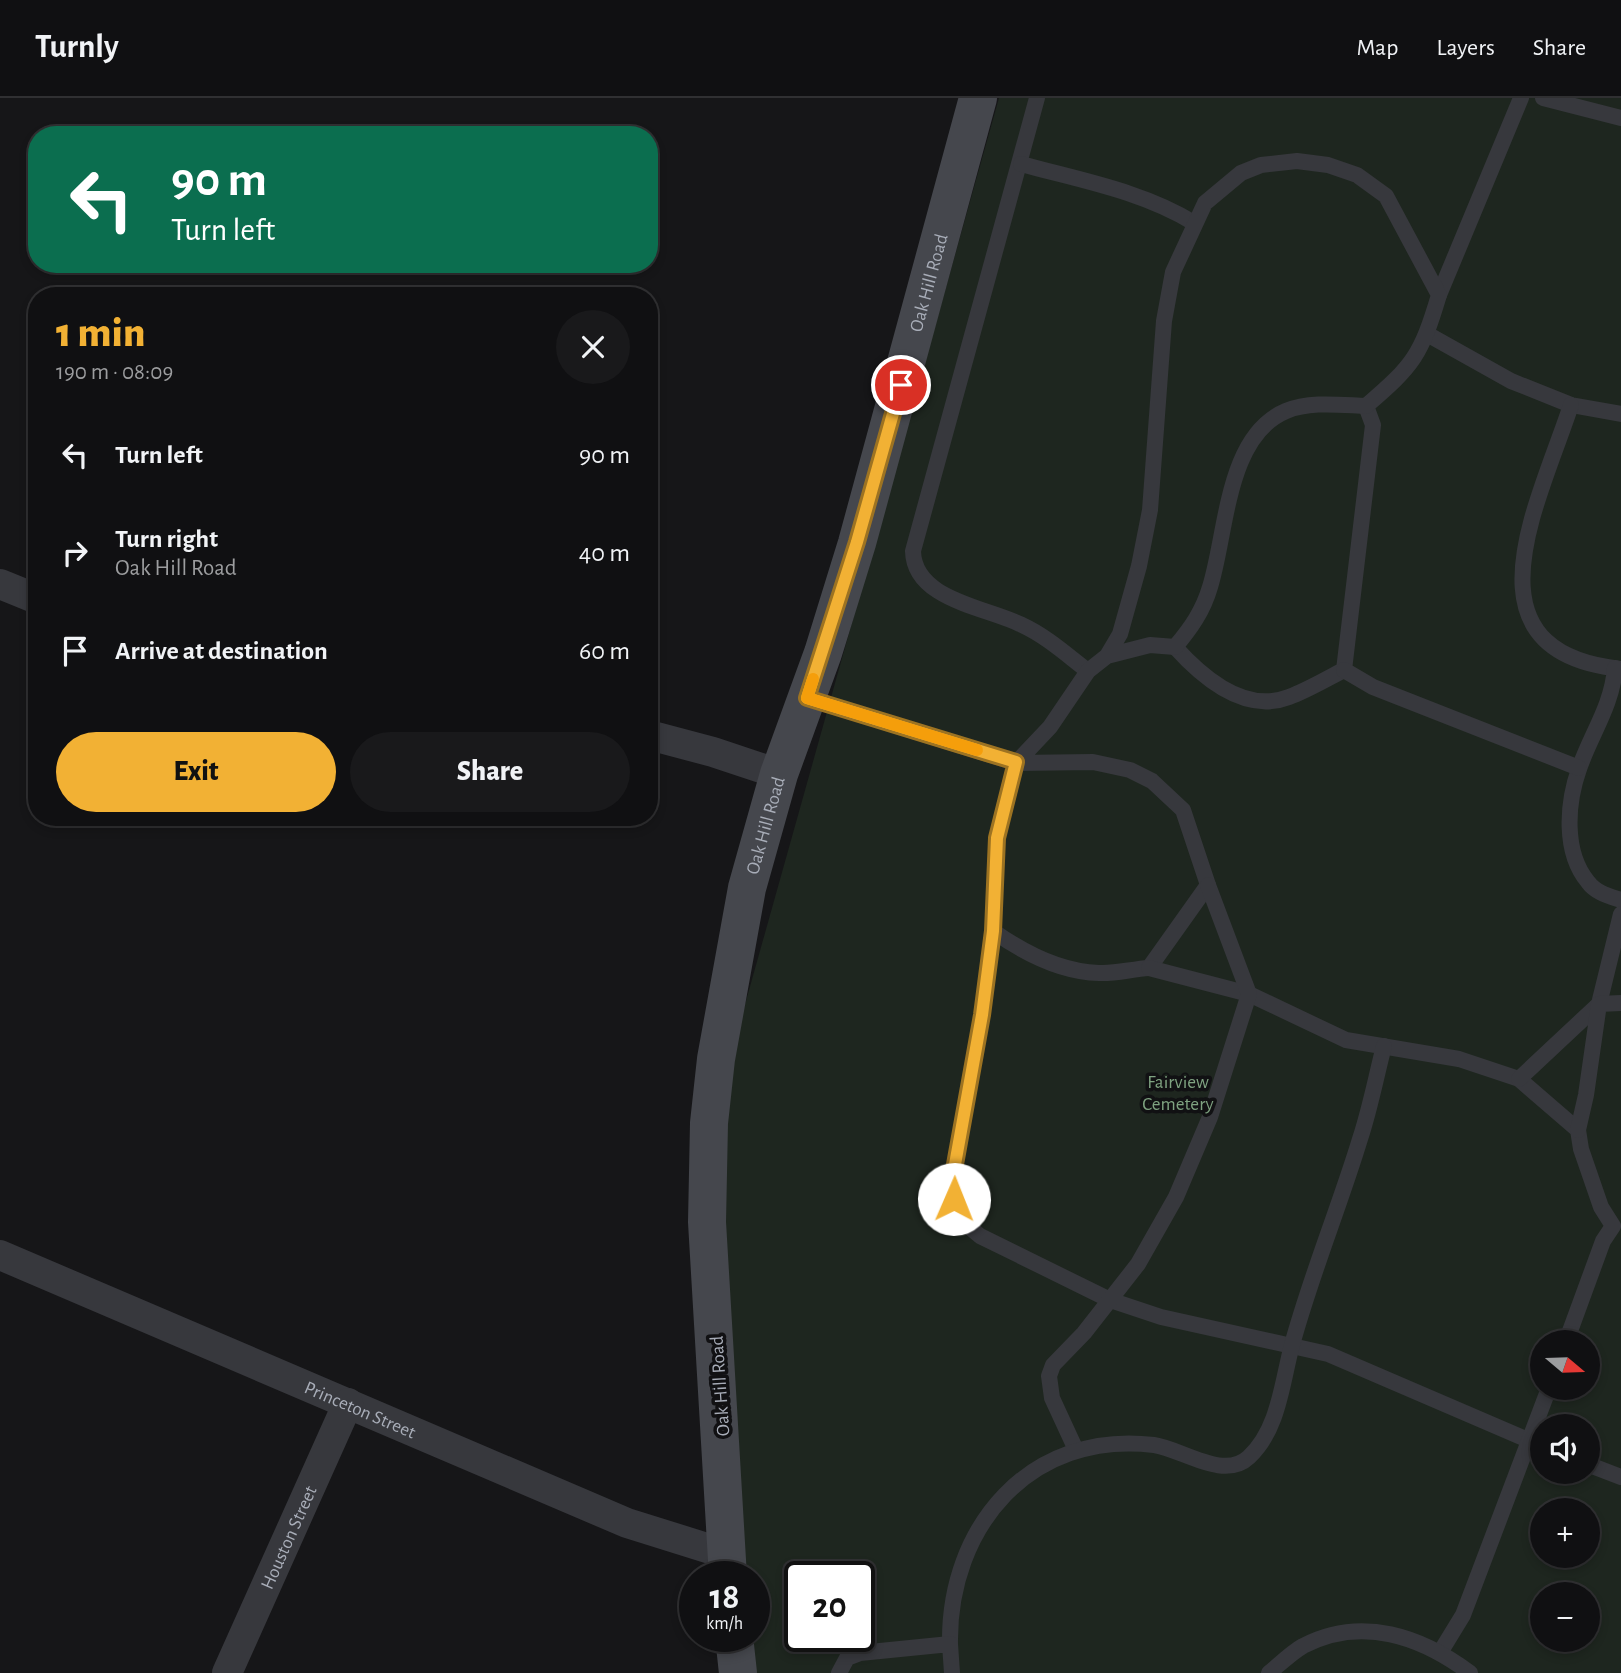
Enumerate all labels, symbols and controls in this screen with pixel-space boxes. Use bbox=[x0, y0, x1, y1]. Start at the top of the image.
text: Turnly bbox=[35, 31, 119, 64]
text: Map bbox=[1356, 36, 1398, 60]
text: Layers bbox=[1436, 36, 1495, 60]
text: Share bbox=[1533, 36, 1586, 60]
icon: left bbox=[56, 154, 147, 245]
text: 90 m bbox=[171, 156, 267, 205]
text: Turn left bbox=[171, 214, 275, 246]
street label: Oak Hill Road bbox=[907, 232, 952, 334]
button: close bbox=[556, 310, 630, 384]
text: 1 min bbox=[56, 312, 145, 354]
pin bbox=[871, 355, 931, 415]
text: 190 m · 08:09 bbox=[56, 361, 173, 384]
icon: arrive bbox=[882, 366, 920, 404]
icon: left bbox=[56, 436, 94, 474]
text: Turn left bbox=[115, 442, 203, 468]
text: 90 m bbox=[579, 442, 630, 468]
text: Turn right bbox=[115, 526, 218, 552]
icon: right bbox=[56, 534, 94, 572]
text: 40 m bbox=[579, 540, 630, 566]
text: Oak Hill Road bbox=[115, 557, 237, 580]
icon: arrive bbox=[56, 632, 94, 670]
text: Arrive at destination bbox=[115, 638, 328, 664]
text: 60 m bbox=[579, 638, 630, 664]
button: Exit bbox=[56, 732, 336, 812]
button: Share bbox=[350, 732, 630, 812]
street label: Oak Hill Road bbox=[743, 774, 789, 877]
park label: Fairview Cemetery bbox=[1142, 1073, 1214, 1114]
position arrow bbox=[917, 1162, 991, 1236]
north arrow bbox=[1530, 1330, 1600, 1400]
map controls bbox=[1530, 1330, 1600, 1652]
street label: Oak Hill Road bbox=[708, 1335, 733, 1437]
street label: Princeton Street bbox=[301, 1378, 418, 1443]
button: sound bbox=[1530, 1414, 1600, 1484]
street label: Houston Street bbox=[258, 1483, 321, 1592]
button: + bbox=[1530, 1498, 1600, 1568]
speed limit sign: 20 bbox=[784, 1561, 875, 1652]
text: 18 bbox=[710, 1580, 739, 1615]
button: − bbox=[1530, 1582, 1600, 1652]
text: km/h bbox=[706, 1615, 743, 1633]

